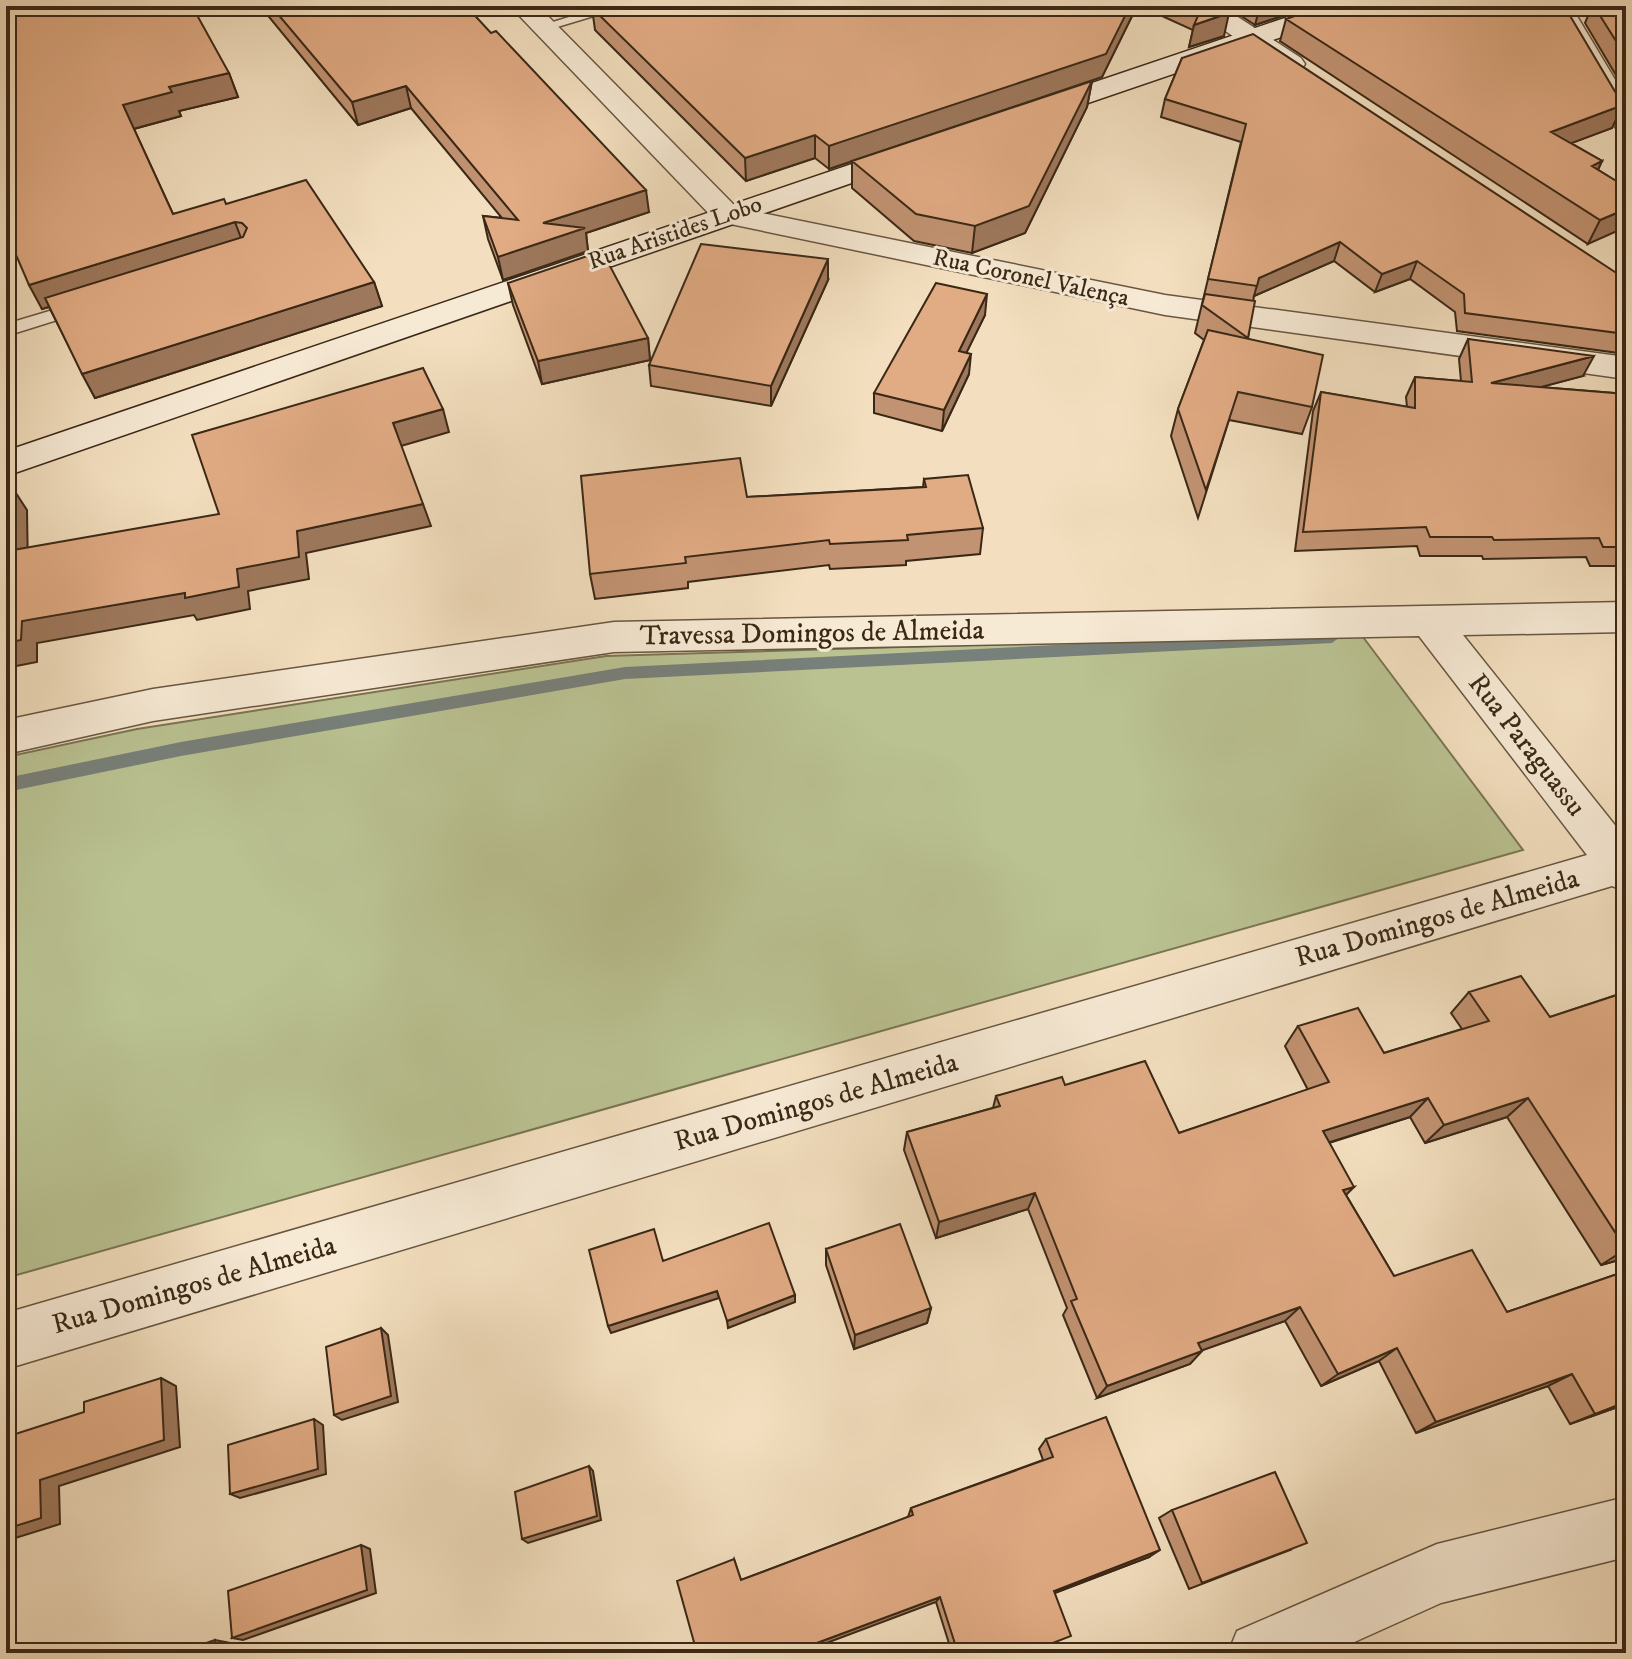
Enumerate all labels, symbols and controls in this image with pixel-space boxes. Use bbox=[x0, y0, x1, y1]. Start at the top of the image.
street label: Rua Aristides Lobo bbox=[584, 189, 766, 277]
street label: Rua Coronel Valença bbox=[930, 243, 1133, 314]
street label: Travessa Domingos de Almeida bbox=[640, 612, 985, 654]
street label: Rua Paraguassu bbox=[1460, 667, 1594, 823]
street label: Rua Domingos de Almeida bbox=[1291, 861, 1583, 975]
street label: Rua Domingos de Almeida bbox=[670, 1045, 962, 1159]
street label: Rua Domingos de Almeida bbox=[48, 1228, 340, 1342]

